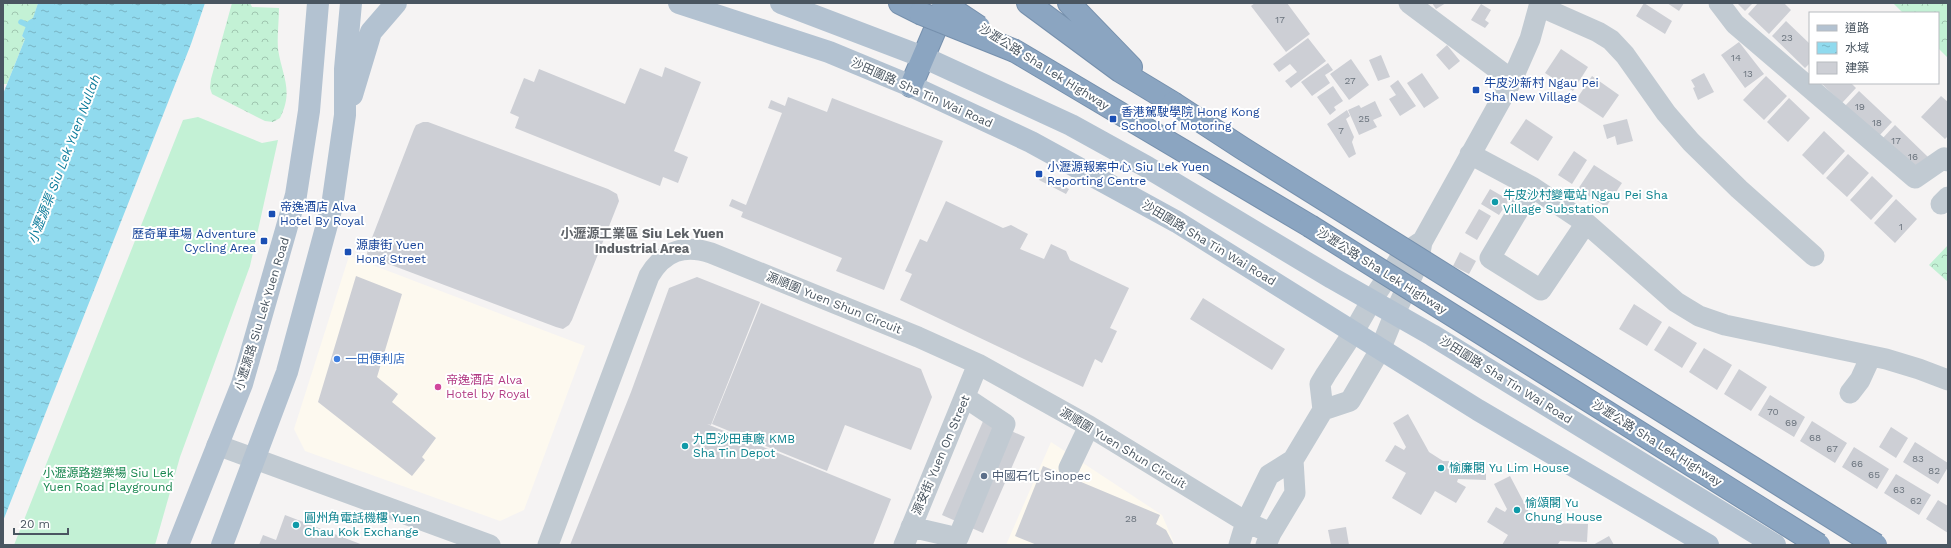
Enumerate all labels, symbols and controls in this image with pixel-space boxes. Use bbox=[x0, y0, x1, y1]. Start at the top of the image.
legend bbox=[1809, 12, 1939, 84]
house number: 17 bbox=[1275, 14, 1285, 25]
street label: 沙瀝公路 Sha Lek Highway bbox=[976, 21, 1112, 113]
text: 道路 bbox=[1845, 21, 1869, 35]
house number: 23 bbox=[1781, 32, 1793, 43]
text: 水域 bbox=[1845, 41, 1869, 55]
house number: 14 bbox=[1731, 52, 1741, 63]
street label: 沙田圍路 Sha Tin Wai Road bbox=[849, 55, 995, 131]
text: 建築 bbox=[1845, 61, 1869, 75]
house number: 13 bbox=[1743, 68, 1753, 79]
water label: 小瀝源渠 Siu Lek Yuen Nullah bbox=[25, 72, 103, 246]
house number: 27 bbox=[1344, 75, 1356, 86]
place label: 牛皮沙新村 Ngau Pei Sha New Village bbox=[1484, 76, 1599, 104]
marker: 牛皮沙新村 Ngau Pei Sha New Village bbox=[1471, 85, 1481, 95]
house number: 19 bbox=[1855, 101, 1865, 112]
place label: 香港駕駛學院 Hong Kong School of Motoring bbox=[1121, 105, 1260, 133]
house number: 25 bbox=[1358, 113, 1370, 124]
marker: 香港駕駛學院 Hong Kong School of Motoring bbox=[1108, 114, 1118, 124]
house number: 18 bbox=[1872, 117, 1882, 128]
house number: 7 bbox=[1338, 125, 1344, 136]
house number: 17 bbox=[1891, 135, 1901, 146]
house number: 16 bbox=[1908, 151, 1918, 162]
place label: 小瀝源報案中心 Siu Lek Yuen Reporting Centre bbox=[1047, 160, 1209, 188]
marker: 小瀝源報案中心 Siu Lek Yuen Reporting Centre bbox=[1034, 169, 1044, 179]
place label: 牛皮沙村變電站 Ngau Pei Sha Village Substation bbox=[1503, 188, 1668, 216]
street label: 沙田圍路 Sha Tin Wai Road bbox=[1140, 197, 1278, 289]
marker: 牛皮沙村變電站 Ngau Pei Sha Village Substation bbox=[1490, 197, 1500, 207]
place label: 帝逸酒店 Alva Hotel By Royal bbox=[280, 200, 365, 228]
marker: 帝逸酒店 Alva Hotel By Royal bbox=[267, 209, 277, 219]
house number: 1 bbox=[1899, 221, 1903, 232]
street label: 沙瀝公路 Sha Lek Highway bbox=[1314, 225, 1450, 317]
district label: 小瀝源工業區 Siu Lek Yuen Industrial Area bbox=[560, 226, 724, 256]
place label: 歷奇單車場 Adventure Cycling Area bbox=[132, 227, 256, 255]
street label: 小瀝源路 Siu Lek Yuen Road bbox=[232, 236, 292, 392]
marker: 歷奇單車場 Adventure Cycling Area bbox=[259, 236, 269, 246]
place label: 源康街 Yuen Hong Street bbox=[356, 238, 426, 266]
marker: 源康街 Yuen Hong Street bbox=[343, 247, 353, 257]
street label: 源順圍 Yuen Shun Circuit bbox=[764, 269, 904, 337]
street label: 沙田圍路 Sha Tin Wai Road bbox=[1437, 333, 1575, 427]
place label: 一田便利店 bbox=[345, 352, 405, 366]
marker: 一田便利店 bbox=[332, 354, 342, 364]
place label: 帝逸酒店 Alva Hotel by Royal bbox=[446, 373, 530, 401]
marker: 帝逸酒店 Alva Hotel by Royal bbox=[433, 382, 443, 392]
street label: 源安街 Yuen On Street bbox=[909, 393, 973, 517]
street label: 沙瀝公路 Sha Lek Highway bbox=[1589, 397, 1725, 489]
street label: 源順圍 Yuen Shun Circuit bbox=[1057, 405, 1189, 491]
house number: 70 bbox=[1767, 406, 1779, 417]
house number: 69 bbox=[1785, 417, 1797, 428]
place label: 九巴沙田車廠 KMB Sha Tin Depot bbox=[693, 432, 795, 460]
house number: 68 bbox=[1809, 432, 1821, 443]
marker: 九巴沙田車廠 KMB Sha Tin Depot bbox=[680, 441, 690, 451]
house number: 67 bbox=[1826, 443, 1838, 454]
house number: 83 bbox=[1912, 453, 1924, 464]
house number: 66 bbox=[1851, 458, 1863, 469]
place label: 愉廉閣 Yu Lim House bbox=[1449, 461, 1569, 475]
marker: 愉廉閣 Yu Lim House bbox=[1436, 463, 1446, 473]
house number: 82 bbox=[1928, 465, 1940, 476]
park label: 小瀝源路遊樂場 Siu Lek Yuen Road Playground bbox=[42, 466, 174, 494]
place label: 中國石化 Sinopec bbox=[992, 469, 1091, 483]
house number: 65 bbox=[1868, 469, 1880, 480]
marker: 中國石化 Sinopec bbox=[979, 471, 989, 481]
house number: 63 bbox=[1893, 484, 1905, 495]
house number: 62 bbox=[1910, 495, 1922, 506]
place label: 愉頌閣 Yu Chung House bbox=[1525, 496, 1603, 524]
marker: 愉頌閣 Yu Chung House bbox=[1512, 505, 1522, 515]
scale bar bbox=[14, 510, 68, 536]
place label: 圓州角電話機樓 Yuen Chau Kok Exchange bbox=[304, 511, 420, 539]
house number: 28 bbox=[1125, 513, 1137, 524]
text: 20 m bbox=[20, 517, 50, 531]
marker: 圓州角電話機樓 Yuen Chau Kok Exchange bbox=[291, 520, 301, 530]

